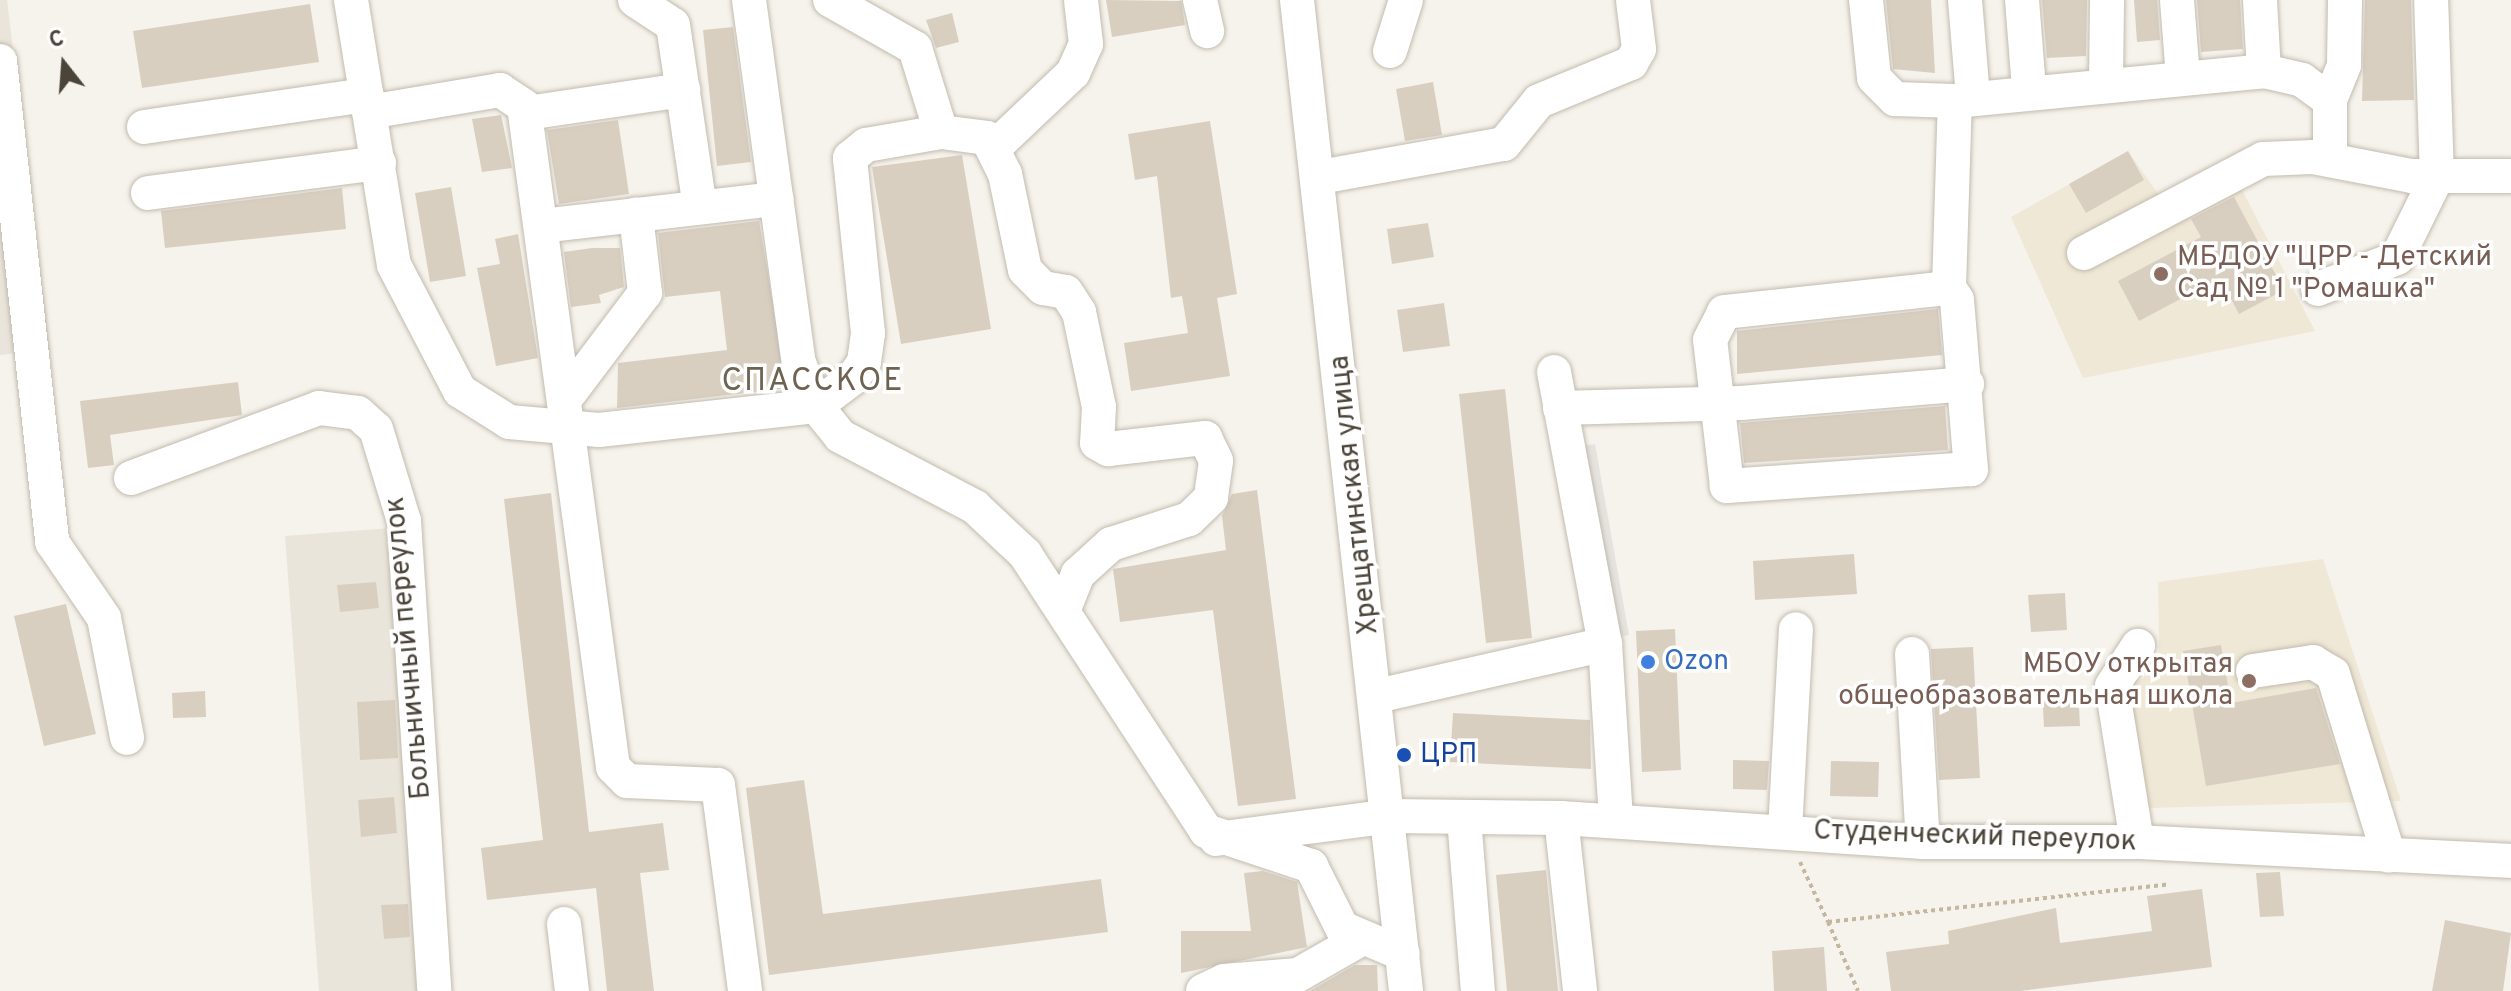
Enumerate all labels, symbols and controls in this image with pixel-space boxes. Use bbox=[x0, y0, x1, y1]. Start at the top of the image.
north arrow bbox=[24, 24, 104, 104]
text: С bbox=[46, 26, 68, 56]
place label: МБДОУ "ЦРР - Детский Сад № 1 "Ромашка" bbox=[2177, 241, 2493, 307]
marker: МБДОУ "ЦРР - Детский Сад № 1 "Ромашка" bbox=[2152, 265, 2170, 283]
street label: Хрещатинская улица bbox=[1324, 354, 1386, 636]
district label: СПАССКОЕ bbox=[722, 363, 904, 401]
street label: Больничный переулок bbox=[379, 495, 439, 801]
place label: Ozon bbox=[1664, 645, 1729, 679]
place label: МБОУ открытая общеобразовательная школа bbox=[1838, 648, 2233, 714]
marker: Ozon bbox=[1639, 653, 1657, 671]
marker: МБОУ открытая общеобразовательная школа bbox=[2240, 672, 2258, 690]
place label: ЦРП bbox=[1420, 738, 1477, 772]
marker: ЦРП bbox=[1395, 746, 1413, 764]
street label: Студенческий переулок bbox=[1813, 815, 2137, 859]

